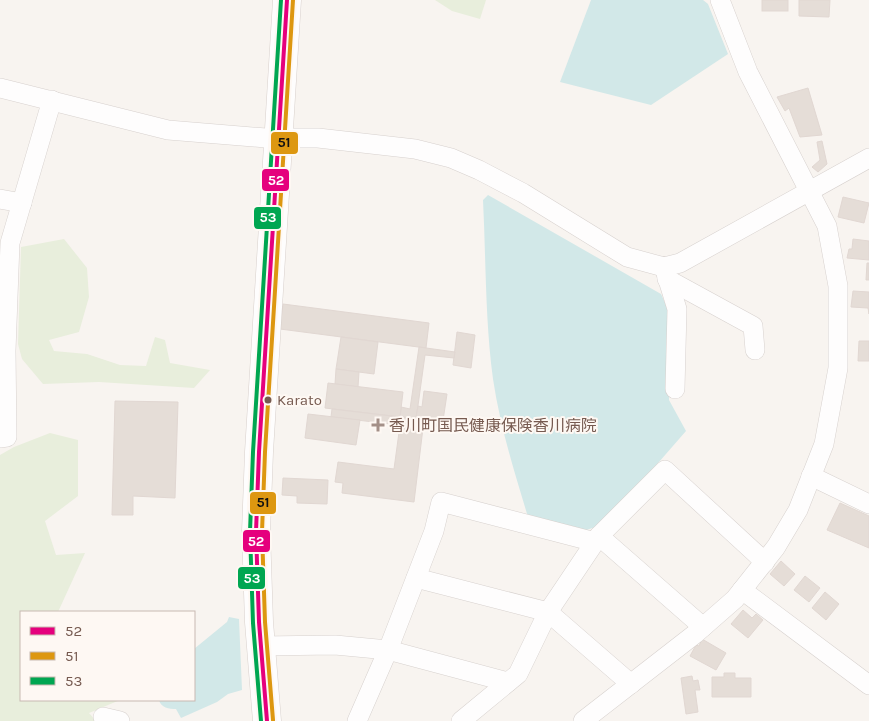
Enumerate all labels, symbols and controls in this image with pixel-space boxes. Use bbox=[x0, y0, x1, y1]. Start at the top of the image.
line badge: 51 bbox=[270, 131, 299, 155]
text: 51 bbox=[277, 134, 291, 151]
line badge: 52 bbox=[261, 168, 290, 192]
text: 52 bbox=[268, 172, 284, 189]
line badge: 53 bbox=[253, 206, 282, 230]
text: 53 bbox=[260, 209, 276, 226]
place label: Karato bbox=[277, 391, 322, 409]
marker: Karato bbox=[263, 395, 273, 405]
place label: 香川町国民健康保険香川病院 bbox=[389, 416, 597, 435]
marker: 香川町国民健康保険香川病院 bbox=[371, 418, 385, 432]
line badge: 51 bbox=[249, 491, 277, 515]
text: 51 bbox=[256, 494, 270, 511]
line badge: 52 bbox=[242, 529, 271, 553]
text: 52 bbox=[248, 533, 264, 550]
line badge: 53 bbox=[237, 566, 266, 590]
text: 53 bbox=[244, 570, 260, 587]
legend bbox=[20, 611, 195, 701]
text: 52 bbox=[65, 622, 82, 640]
text: 51 bbox=[65, 647, 78, 665]
text: 53 bbox=[65, 672, 82, 690]

